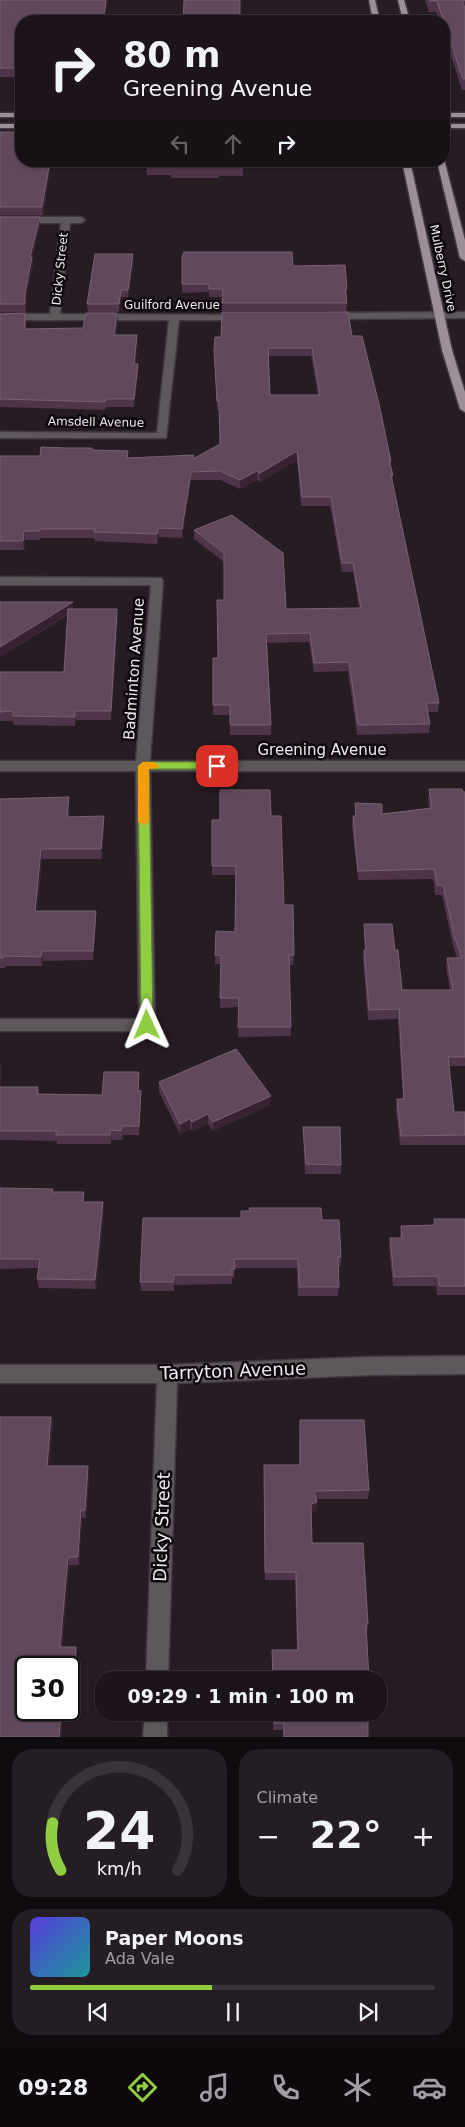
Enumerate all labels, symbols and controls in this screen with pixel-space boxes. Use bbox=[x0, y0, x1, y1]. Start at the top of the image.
icon: right bbox=[40, 35, 105, 100]
text: 80 m bbox=[123, 35, 220, 75]
text: Greening Avenue bbox=[123, 76, 312, 101]
icon: left bbox=[166, 130, 194, 158]
icon: ahead bbox=[219, 130, 247, 158]
icon: right bbox=[272, 130, 300, 158]
street label: Mulberry Drive bbox=[427, 223, 459, 313]
street label: Dicky Street bbox=[49, 232, 71, 306]
street label: Guilford Avenue bbox=[124, 298, 220, 312]
street label: Amsdell Avenue bbox=[48, 414, 144, 430]
street label: Badminton Avenue bbox=[120, 597, 148, 741]
street label: Greening Avenue bbox=[257, 741, 387, 759]
pin bbox=[196, 745, 238, 787]
icon: arrive bbox=[203, 752, 231, 780]
position arrow bbox=[120, 998, 172, 1050]
street label: Tarryton Avenue bbox=[159, 1357, 306, 1384]
street label: Dicky Street bbox=[149, 1472, 174, 1582]
speed limit sign: 30 bbox=[15, 1656, 80, 1721]
text: 09:29 · 1 min · 100 m bbox=[127, 1685, 355, 1707]
text: Climate bbox=[257, 1788, 318, 1807]
text: 24 bbox=[83, 1801, 155, 1861]
text: 22° bbox=[310, 1813, 382, 1857]
text: − bbox=[257, 1820, 280, 1853]
text: + bbox=[412, 1820, 435, 1853]
text: km/h bbox=[97, 1858, 142, 1879]
text: Paper Moons bbox=[105, 1927, 244, 1949]
text: Ada Vale bbox=[105, 1949, 175, 1968]
icon: previous bbox=[84, 1998, 112, 2026]
icon: pause bbox=[219, 1998, 247, 2026]
icon: next bbox=[354, 1998, 382, 2026]
icon: directions bbox=[125, 2070, 160, 2105]
icon: music bbox=[197, 2070, 232, 2105]
icon: phone bbox=[268, 2070, 303, 2105]
icon: climate bbox=[340, 2070, 375, 2105]
icon: car bbox=[412, 2070, 447, 2105]
text: 09:28 bbox=[18, 2075, 88, 2100]

